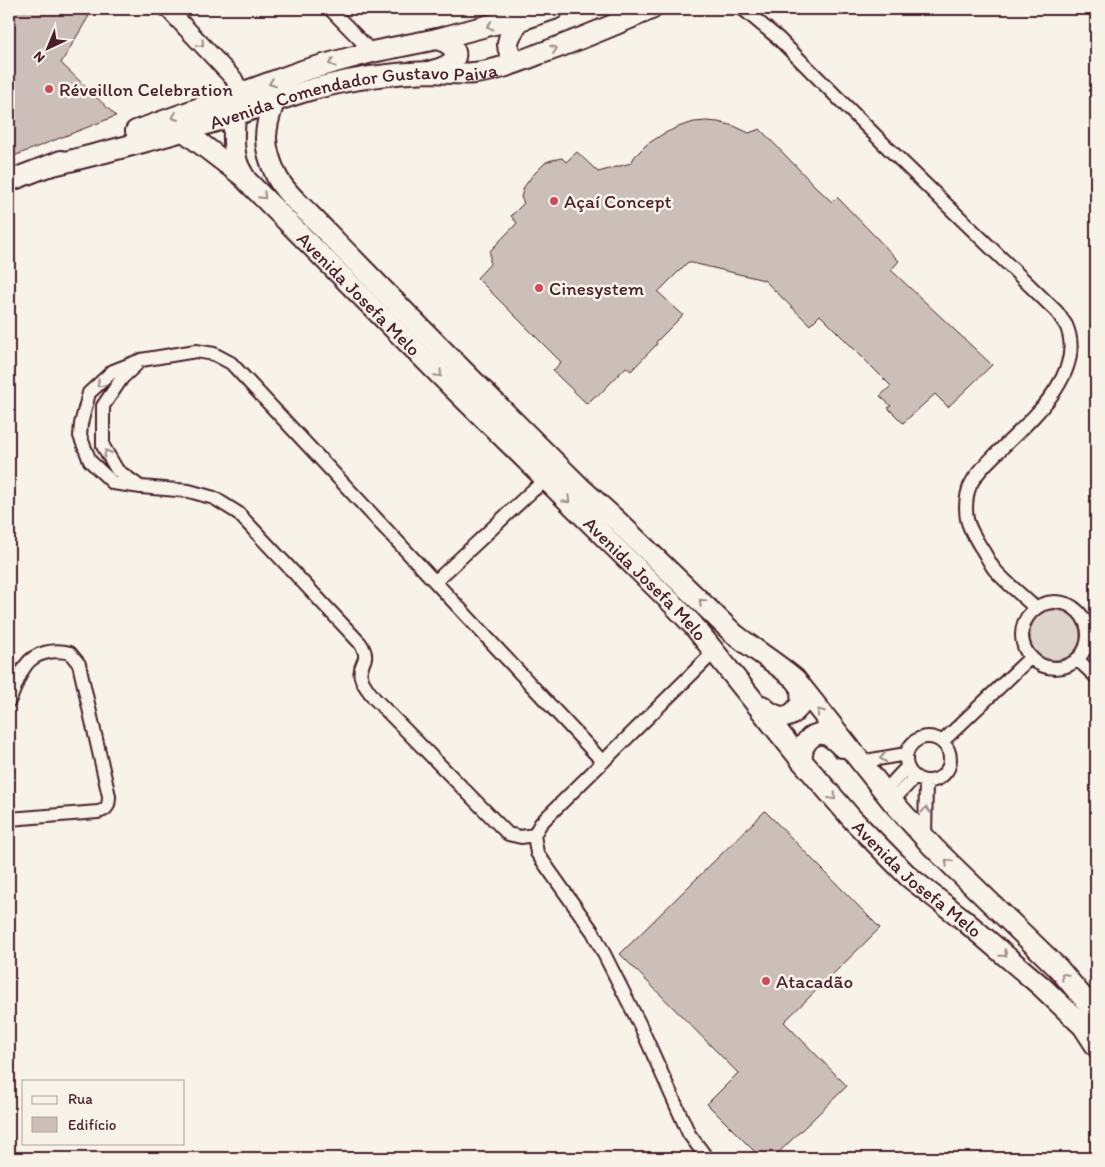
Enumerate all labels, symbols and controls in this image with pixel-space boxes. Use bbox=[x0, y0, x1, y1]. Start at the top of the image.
one-way arrow bbox=[485, 20, 494, 31]
north arrow bbox=[22, 22, 72, 72]
one-way arrow bbox=[195, 38, 204, 47]
one-way arrow bbox=[549, 45, 558, 55]
text: N bbox=[30, 48, 49, 66]
street label: Avenida Comendador Gustavo Paiva bbox=[207, 58, 500, 134]
one-way arrow bbox=[328, 58, 336, 68]
one-way arrow bbox=[268, 77, 276, 87]
place label: Réveillon Celebration bbox=[59, 78, 233, 101]
marker: Réveillon Celebration bbox=[43, 83, 55, 95]
one-way arrow bbox=[171, 111, 180, 121]
one-way arrow bbox=[257, 190, 266, 199]
place label: Açaí Concept bbox=[564, 190, 672, 213]
marker: Açaí Concept bbox=[548, 195, 560, 207]
street label: Avenida Josefa Melo bbox=[292, 227, 425, 361]
place label: Cinesystem bbox=[549, 277, 644, 300]
marker: Cinesystem bbox=[533, 282, 545, 294]
one-way arrow bbox=[433, 368, 442, 377]
one-way arrow bbox=[96, 378, 105, 387]
one-way arrow bbox=[103, 450, 113, 459]
one-way arrow bbox=[562, 494, 571, 503]
street label: Avenida Josefa Melo bbox=[579, 512, 712, 645]
one-way arrow bbox=[699, 599, 708, 608]
one-way arrow bbox=[818, 709, 826, 718]
one-way arrow bbox=[879, 752, 887, 763]
one-way arrow bbox=[827, 792, 836, 801]
one-way arrow bbox=[921, 806, 931, 814]
street label: Avenida Josefa Melo bbox=[848, 815, 987, 943]
one-way arrow bbox=[945, 859, 954, 868]
one-way arrow bbox=[998, 949, 1007, 958]
place label: Atacadão bbox=[776, 970, 853, 993]
one-way arrow bbox=[1062, 973, 1070, 982]
marker: Atacadão bbox=[760, 975, 772, 987]
legend bbox=[22, 1080, 185, 1144]
text: Rua bbox=[68, 1090, 93, 1108]
text: Edifício bbox=[68, 1116, 116, 1134]

